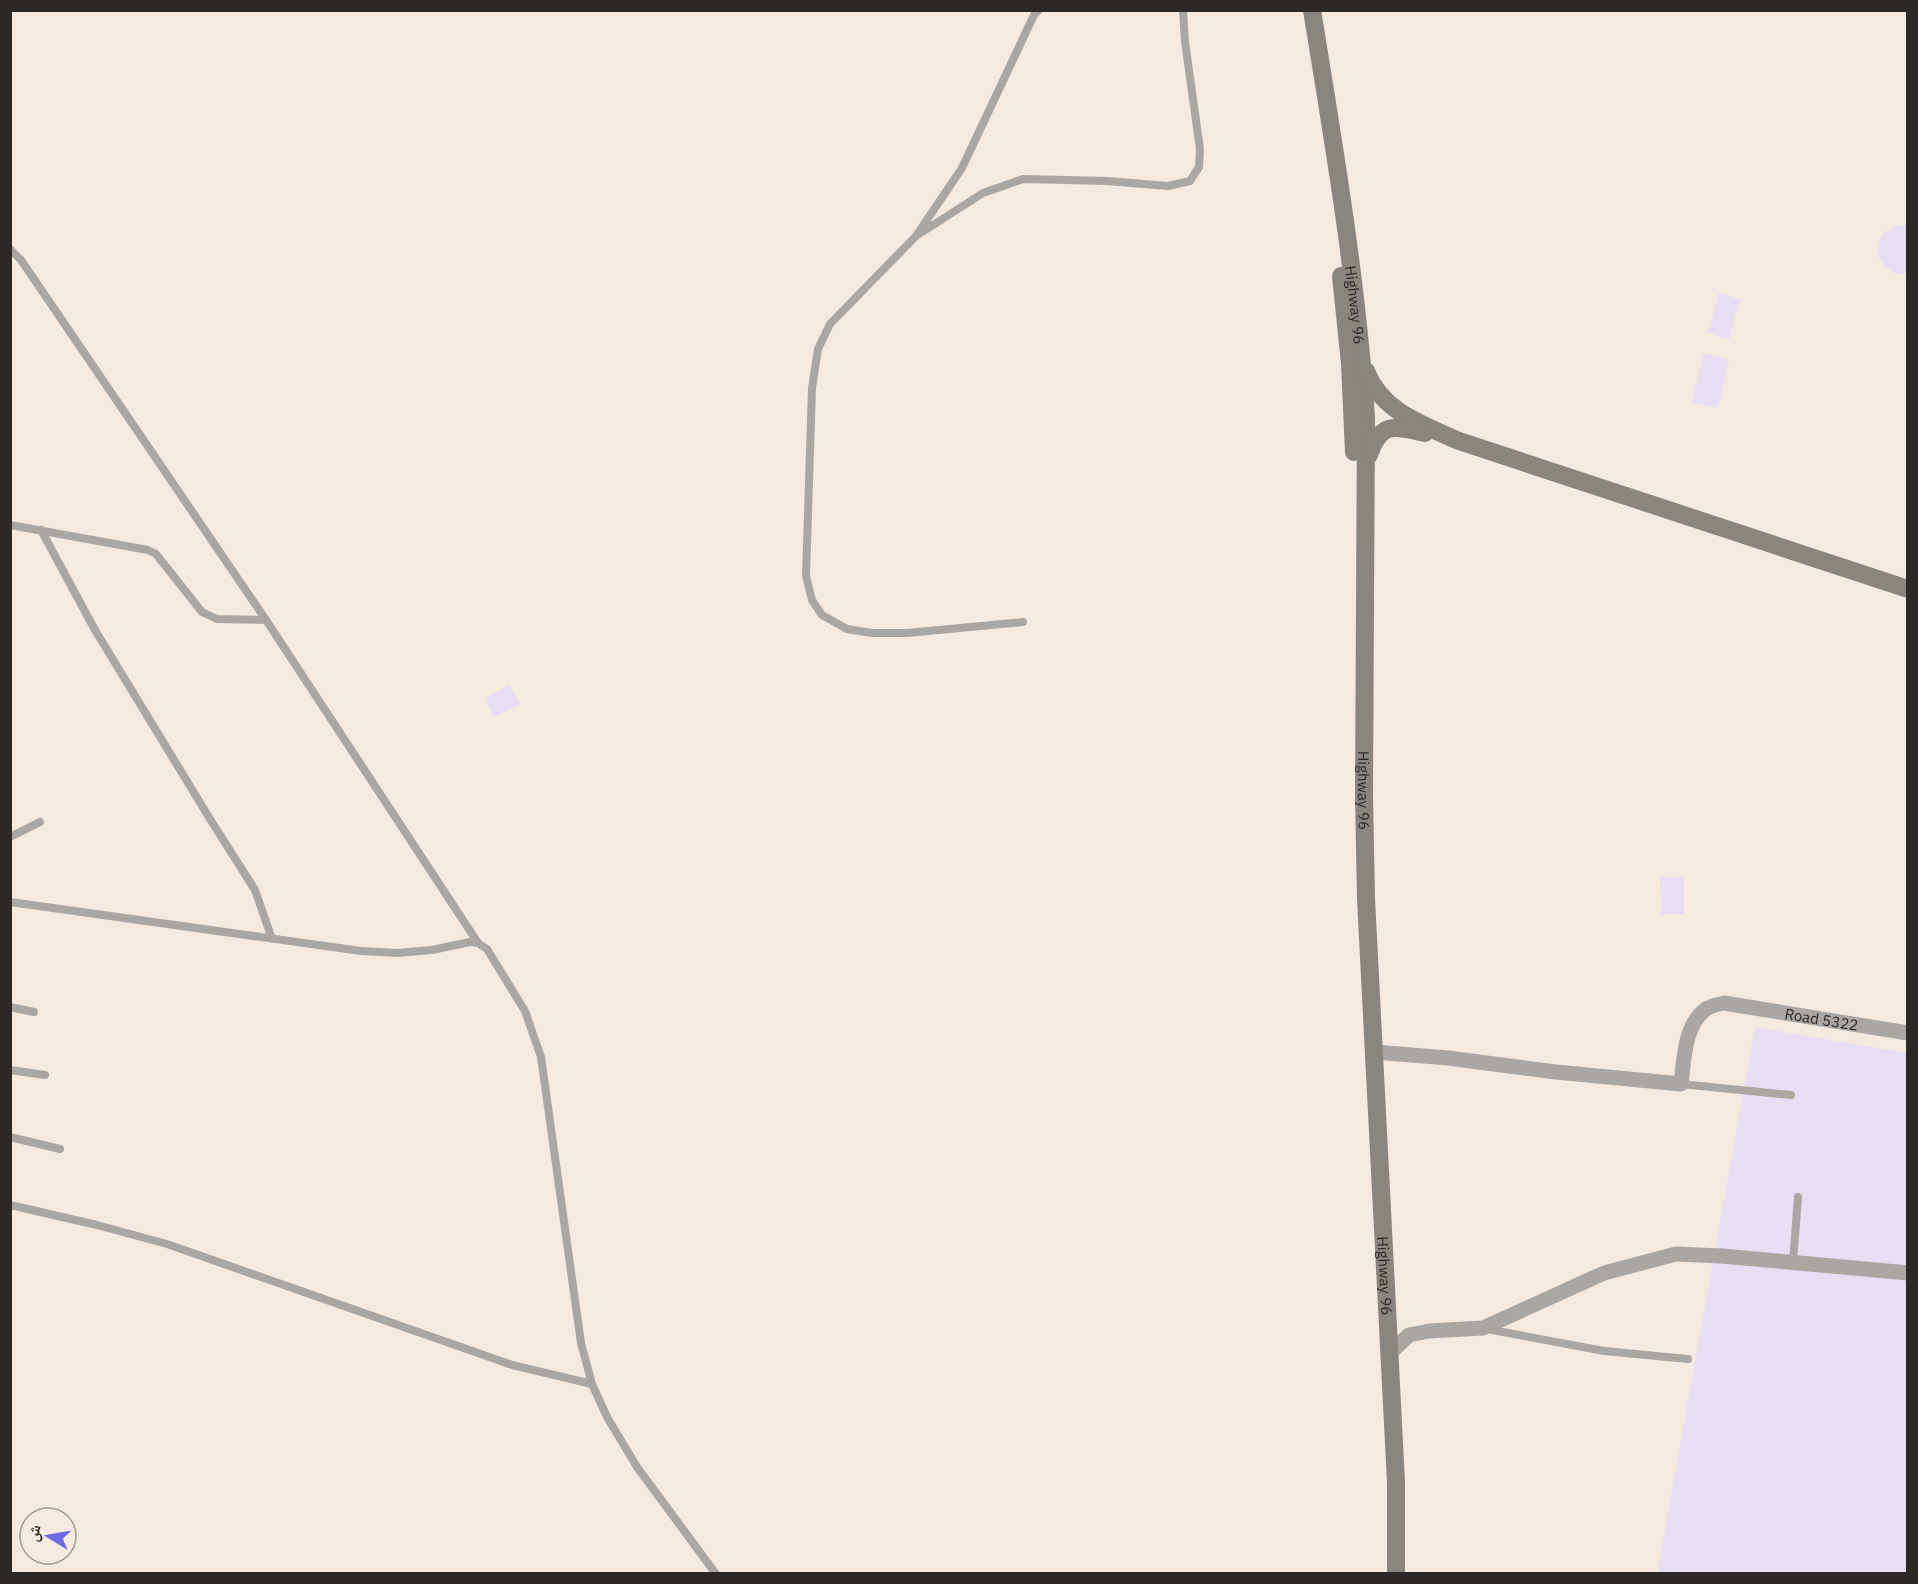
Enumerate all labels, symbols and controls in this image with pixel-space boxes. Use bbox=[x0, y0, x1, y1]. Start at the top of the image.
street label: Highway 96 bbox=[1342, 264, 1369, 345]
street label: Highway 96 bbox=[1354, 751, 1374, 830]
street label: Road 5322 bbox=[1783, 1004, 1860, 1034]
street label: Highway 96 bbox=[1374, 1236, 1397, 1316]
north arrow bbox=[18, 1506, 78, 1566]
text: ش bbox=[22, 1523, 45, 1543]

